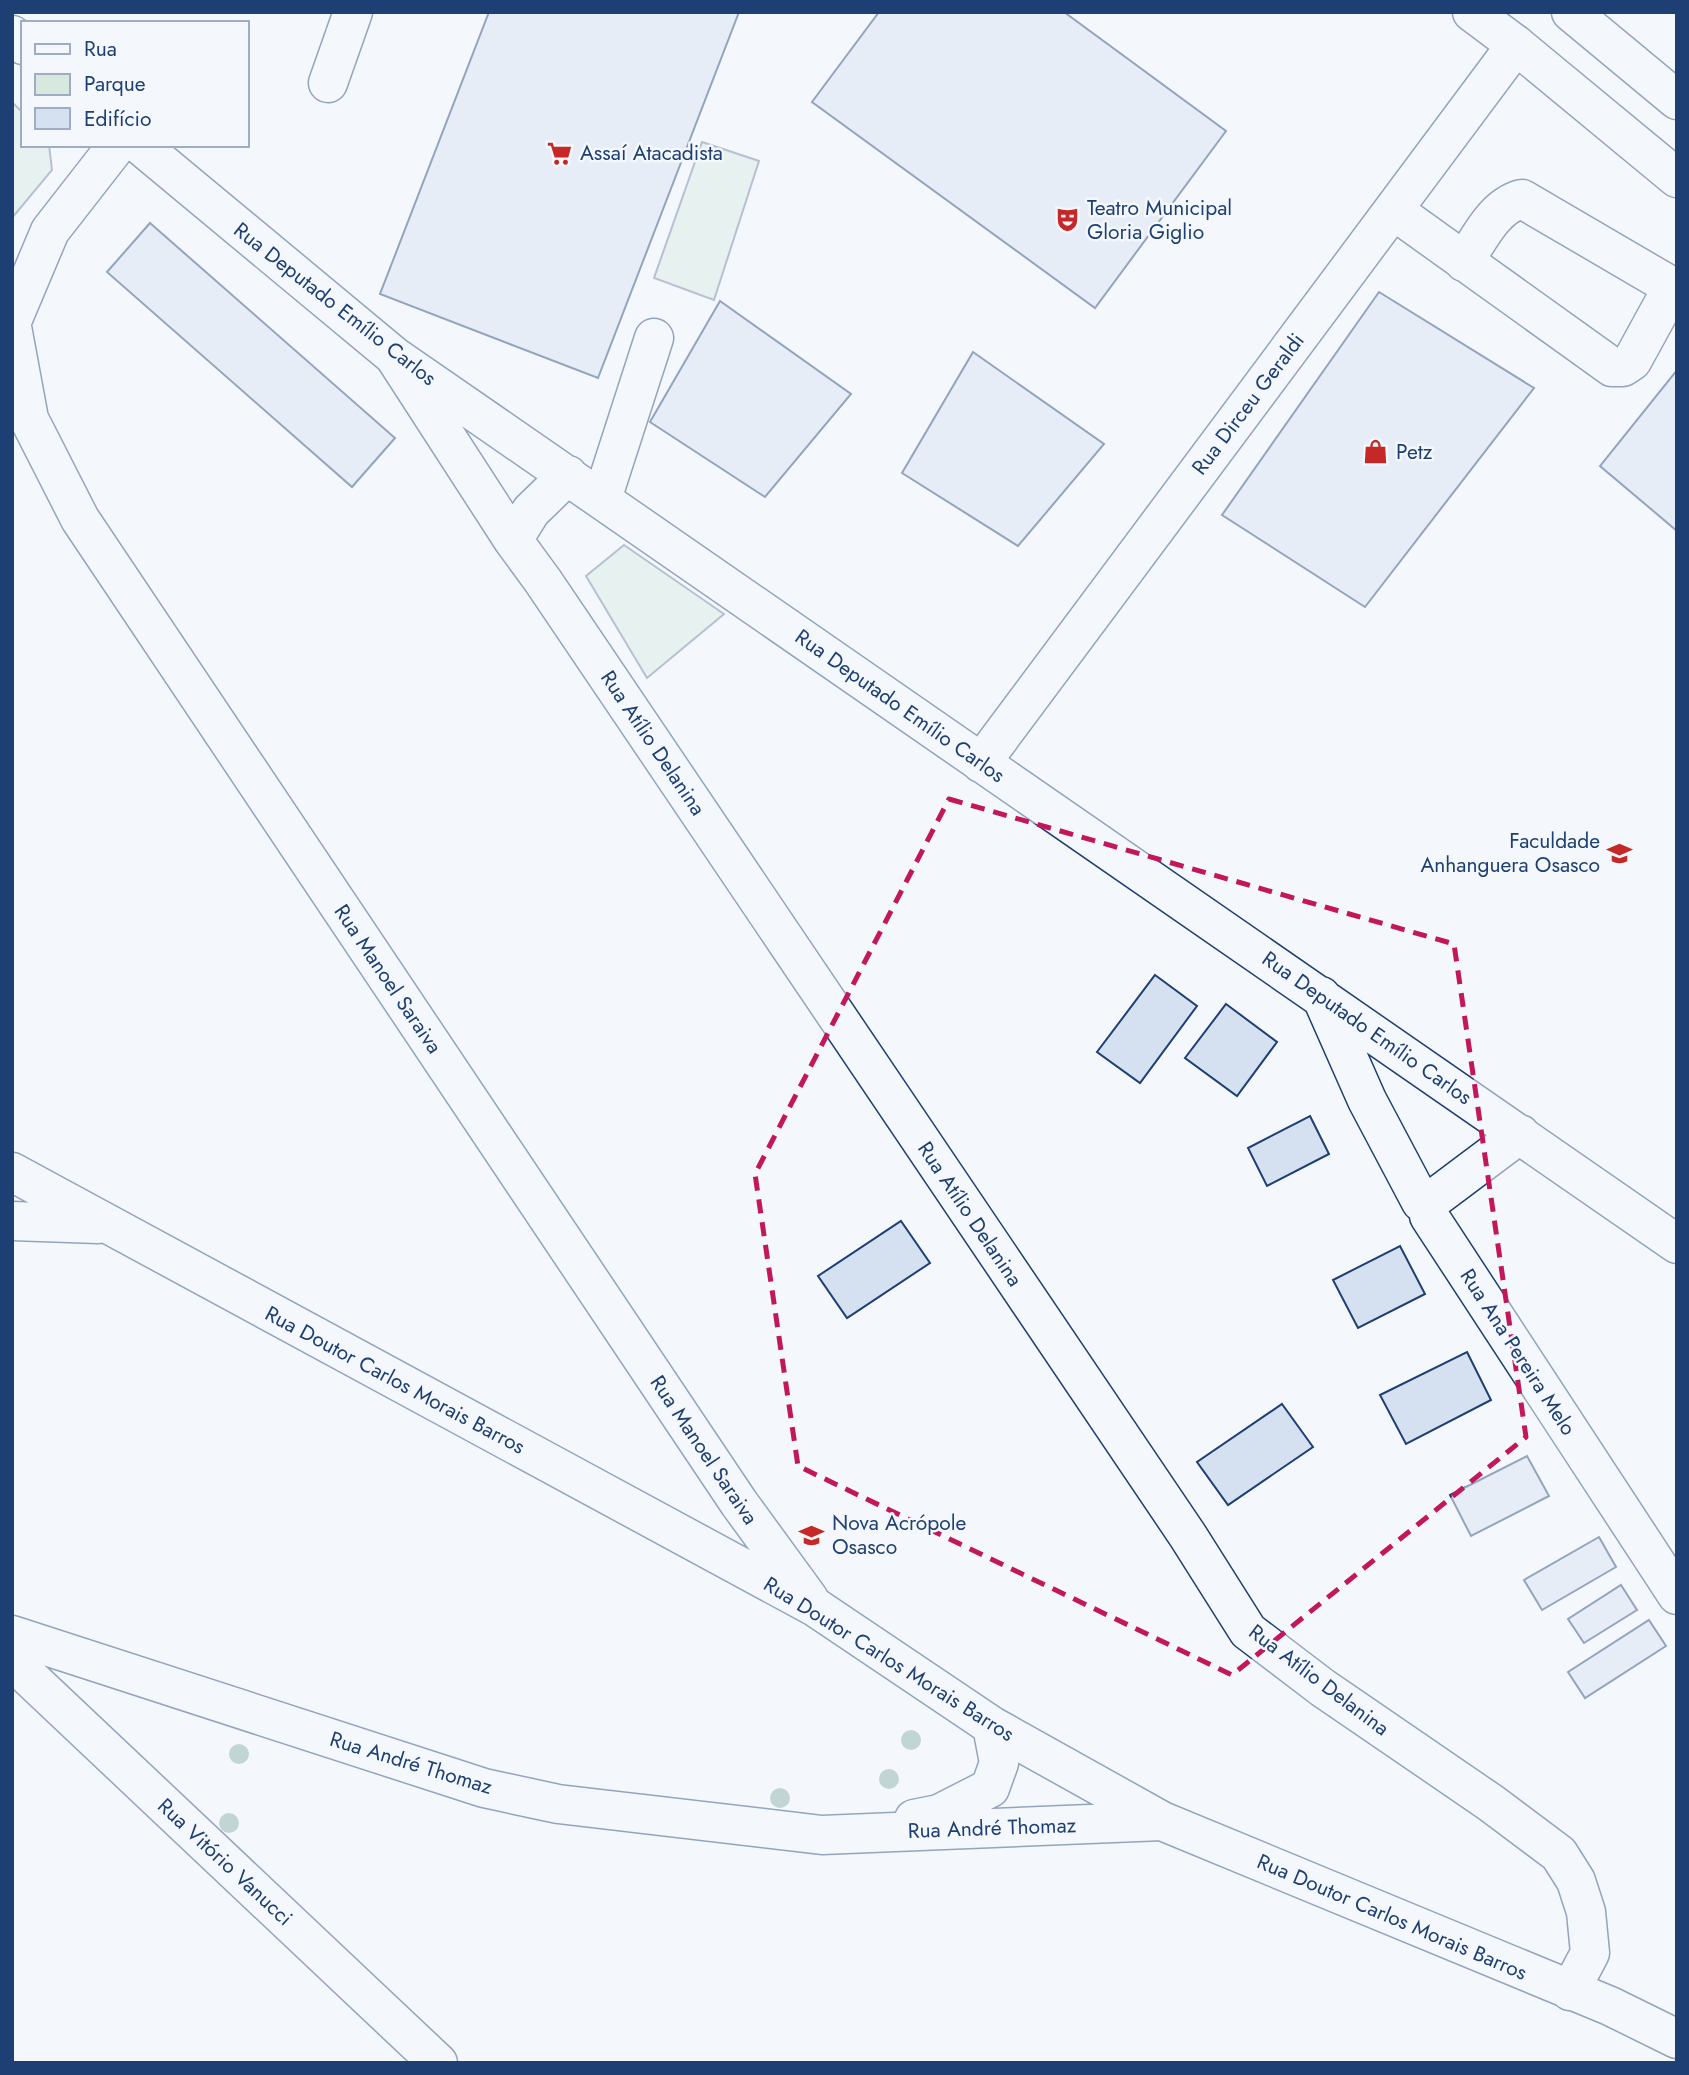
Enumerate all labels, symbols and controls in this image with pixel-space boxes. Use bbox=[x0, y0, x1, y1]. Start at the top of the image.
legend bbox=[21, 21, 248, 147]
text: Rua bbox=[84, 34, 117, 64]
text: Parque bbox=[84, 69, 146, 99]
text: Edifício bbox=[84, 104, 151, 134]
place label: Assaí Atacadista bbox=[580, 138, 723, 168]
supermarket icon: Assaí Atacadista bbox=[546, 139, 574, 167]
place label: Teatro Municipal Gloria Giglio bbox=[1087, 193, 1232, 247]
theatre icon: Teatro Municipal Gloria Giglio bbox=[1053, 206, 1081, 234]
street label: Rua Deputado Emílio Carlos bbox=[227, 215, 443, 393]
street label: Rua Dirceu Geraldi bbox=[1185, 327, 1311, 481]
place label: Petz bbox=[1396, 437, 1433, 467]
shop icon: Petz bbox=[1362, 438, 1390, 466]
street label: Rua Deputado Emílio Carlos bbox=[789, 622, 1011, 790]
street label: Rua Atílio Delanina bbox=[593, 664, 713, 822]
place label: Faculdade Anhanguera Osasco bbox=[1420, 826, 1600, 880]
school or university icon: Faculdade Anhanguera Osasco bbox=[1606, 839, 1634, 867]
street label: Rua Manoel Saraiva bbox=[327, 898, 449, 1060]
street label: Rua Deputado Emílio Carlos bbox=[1256, 944, 1478, 1112]
street label: Rua Atílio Delanina bbox=[910, 1135, 1030, 1293]
street label: Rua Ana Pereira Melo bbox=[1453, 1263, 1583, 1441]
street label: Rua Doutor Carlos Morais Barros bbox=[260, 1299, 530, 1461]
street label: Rua Manoel Saraiva bbox=[643, 1369, 765, 1531]
place label: Nova Acrópole Osasco bbox=[832, 1508, 967, 1562]
school or university icon: Nova Acrópole Osasco bbox=[798, 1521, 826, 1549]
street label: Rua Doutor Carlos Morais Barros bbox=[758, 1569, 1020, 1749]
street label: Rua Atílio Delanina bbox=[1242, 1617, 1396, 1743]
street label: Rua André Thomaz bbox=[326, 1724, 496, 1802]
street label: Rua Vitório Vanucci bbox=[151, 1791, 299, 1933]
street label: Rua André Thomaz bbox=[907, 1810, 1077, 1846]
street label: Rua Doutor Carlos Morais Barros bbox=[1252, 1846, 1532, 1988]

